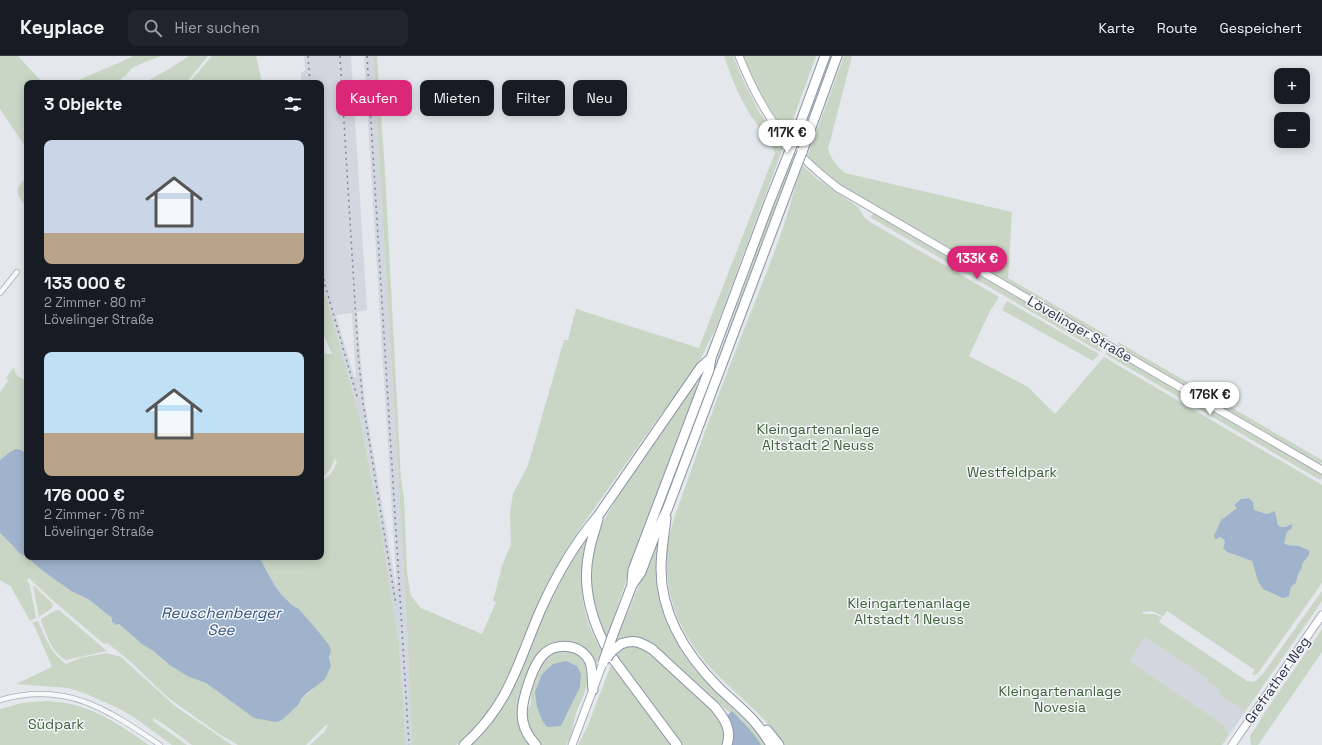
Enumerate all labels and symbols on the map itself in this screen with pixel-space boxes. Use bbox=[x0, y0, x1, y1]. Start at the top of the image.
pin: 117K € bbox=[754, 120, 820, 154]
pin: 133K € bbox=[944, 246, 1010, 280]
street label: Lövelinger Straße bbox=[1024, 292, 1136, 366]
pin: 176K € bbox=[1177, 382, 1243, 416]
park label: Kleingartenanlage Altstadt 2 Neuss bbox=[757, 420, 879, 454]
park label: Westfeldpark bbox=[967, 463, 1057, 481]
park label: Kleingartenanlage Altstadt 1 Neuss bbox=[848, 594, 970, 628]
water label: Reuschenberger See bbox=[161, 603, 282, 639]
street label: Grefrather Weg bbox=[1240, 633, 1314, 727]
park label: Kleingartenanlage Novesia bbox=[999, 682, 1121, 716]
park label: Südpark bbox=[28, 715, 84, 733]

